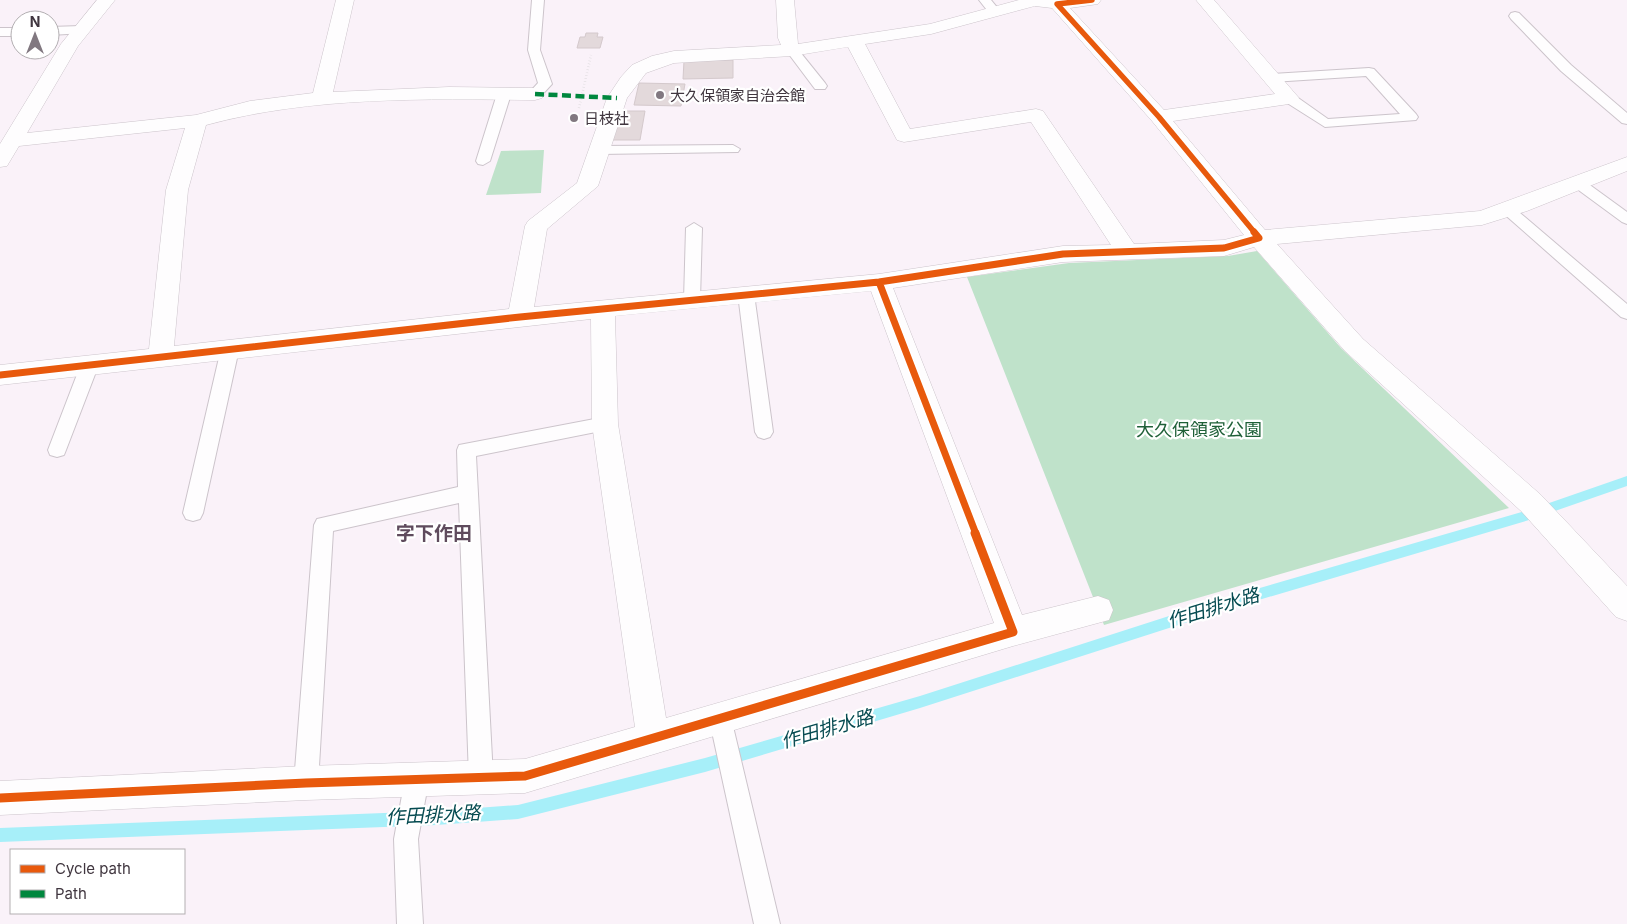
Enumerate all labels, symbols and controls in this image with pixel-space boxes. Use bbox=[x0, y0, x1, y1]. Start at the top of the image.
north arrow bbox=[10, 10, 60, 60]
text: N bbox=[30, 13, 40, 30]
place label: 大久保領家自治会館 bbox=[670, 86, 805, 105]
marker: 大久保領家自治会館 bbox=[654, 89, 666, 101]
place label: 日枝社 bbox=[584, 109, 629, 128]
marker: 日枝社 bbox=[568, 112, 580, 124]
park label: 大久保領家公園 bbox=[1136, 419, 1262, 440]
district label: 字下作田 bbox=[396, 522, 472, 545]
water label: 作田排水路 bbox=[1164, 583, 1264, 633]
water label: 作田排水路 bbox=[778, 704, 878, 753]
water label: 作田排水路 bbox=[385, 801, 483, 829]
legend bbox=[10, 849, 185, 914]
text: Cycle path bbox=[55, 859, 131, 878]
text: Path bbox=[55, 884, 87, 903]

